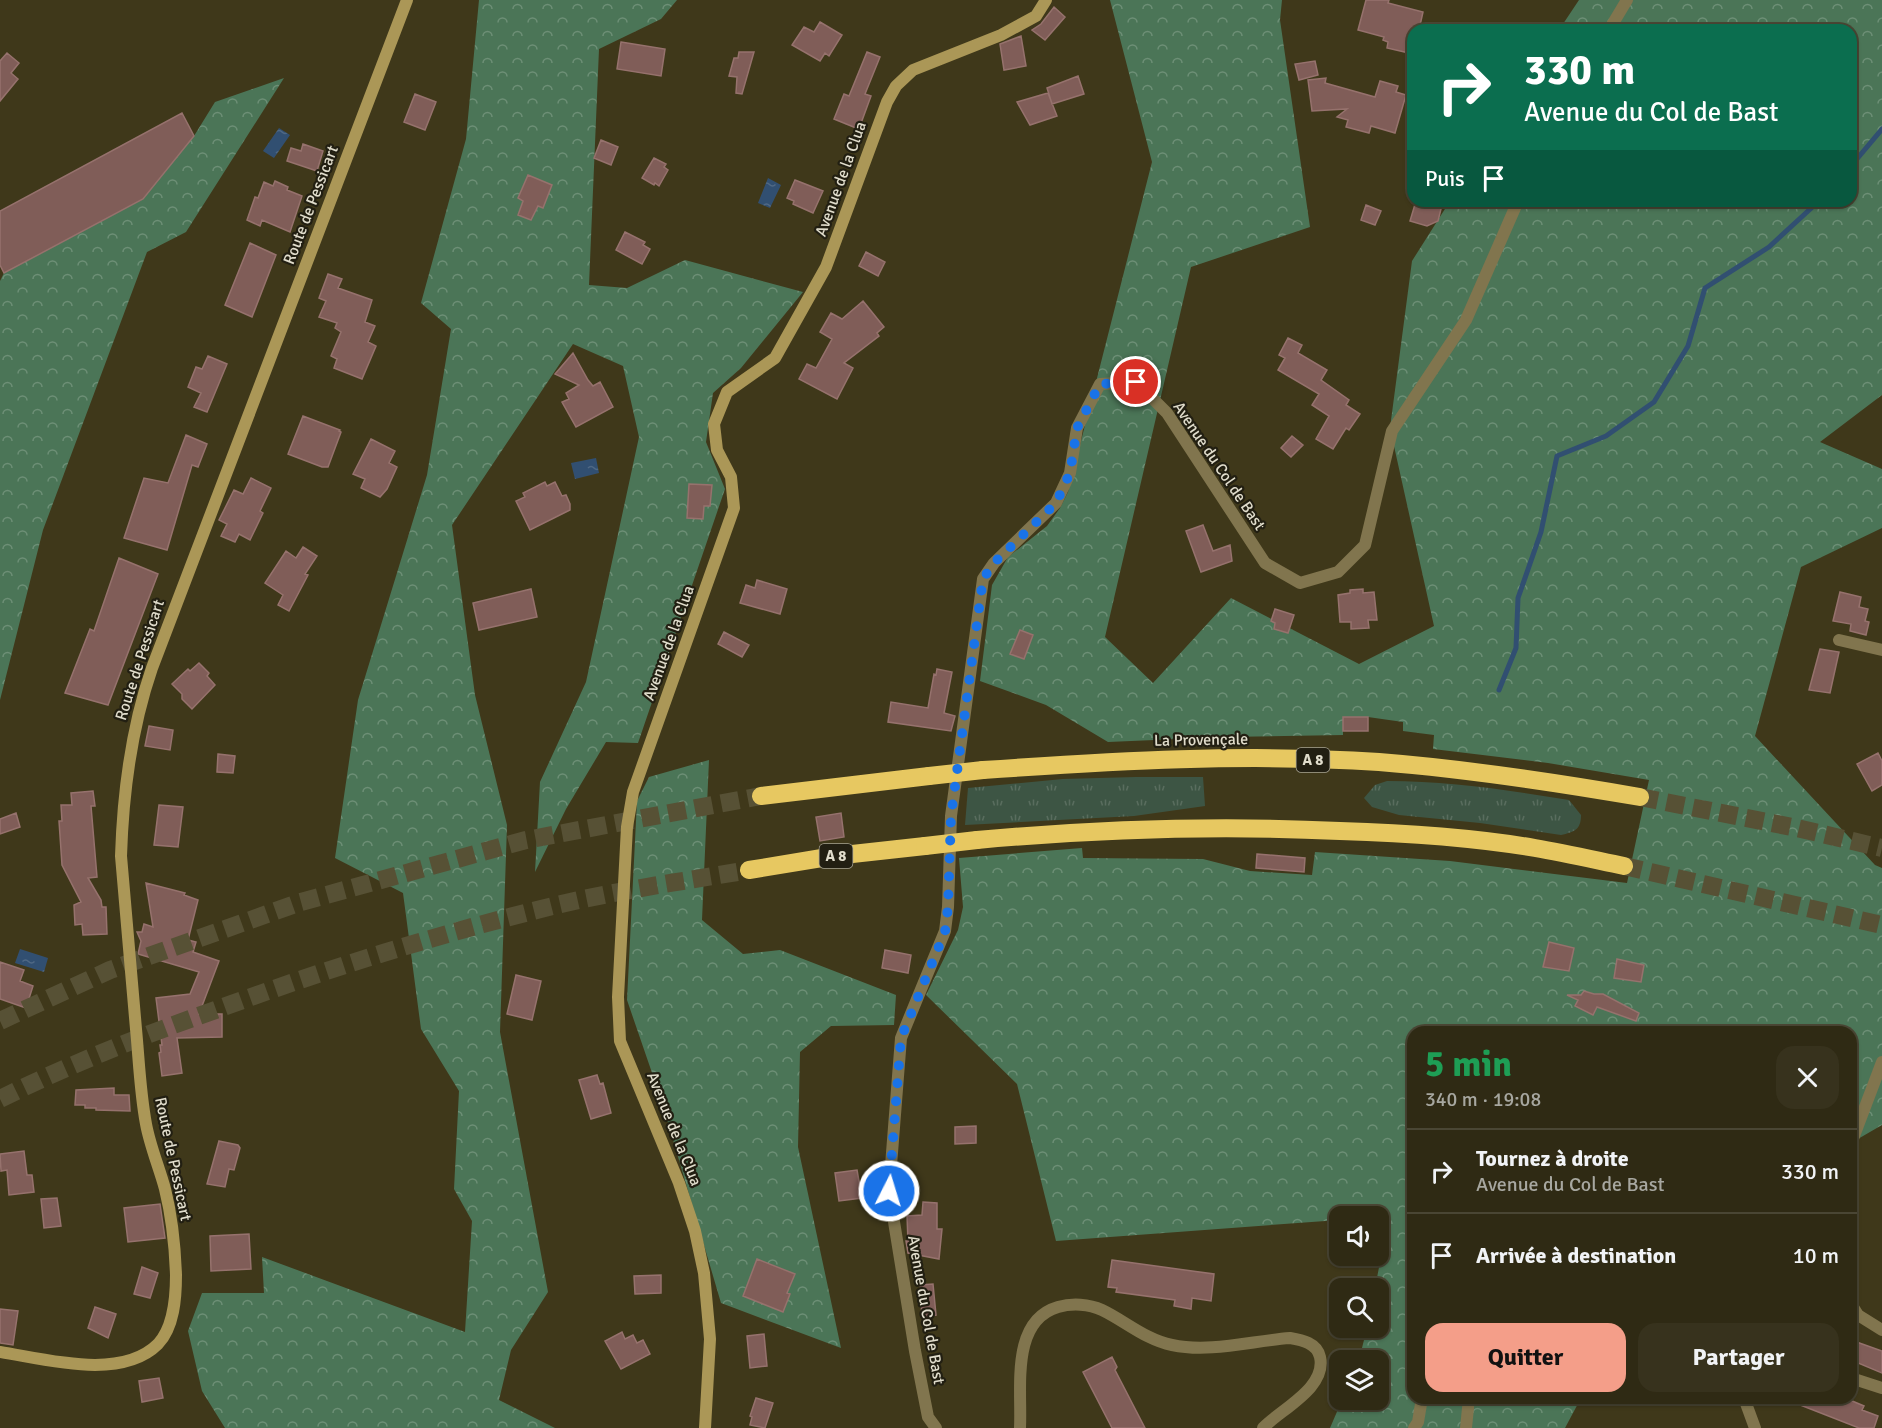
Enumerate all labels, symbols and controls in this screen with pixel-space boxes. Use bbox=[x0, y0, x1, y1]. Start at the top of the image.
text: 330 m bbox=[1524, 45, 1635, 96]
icon: right bbox=[1425, 48, 1503, 126]
text: Avenue du Col de Bast bbox=[1524, 96, 1778, 129]
street label: Avenue de la Clua bbox=[811, 119, 871, 239]
street label: Route de Pessicart bbox=[279, 142, 343, 267]
icon: arrive bbox=[1477, 162, 1510, 195]
text: Puis bbox=[1425, 165, 1465, 192]
pin bbox=[1110, 356, 1161, 407]
icon: arrive bbox=[1119, 365, 1152, 398]
street label: Avenue du Col de Bast bbox=[1169, 398, 1270, 534]
street label: Avenue de la Clua bbox=[639, 583, 699, 703]
street label: Route de Pessicart bbox=[111, 597, 169, 723]
street label: La Provençale bbox=[1154, 729, 1248, 751]
road number: A 8 bbox=[1296, 748, 1330, 772]
road number: A 8 bbox=[820, 844, 852, 868]
text: 5 min bbox=[1425, 1042, 1512, 1087]
button: close bbox=[1776, 1046, 1839, 1109]
street label: Avenue de la Clua bbox=[642, 1069, 706, 1189]
text: 340 m · 19:08 bbox=[1425, 1087, 1541, 1112]
street label: Route de Pessicart bbox=[150, 1095, 196, 1223]
text: Tournez à droite bbox=[1476, 1145, 1629, 1172]
icon: right bbox=[1425, 1155, 1458, 1188]
text: 330 m bbox=[1781, 1158, 1839, 1185]
position arrow bbox=[857, 1159, 921, 1223]
text: Avenue du Col de Bast bbox=[1476, 1172, 1665, 1197]
map controls bbox=[1329, 1206, 1389, 1410]
button: sound bbox=[1329, 1206, 1389, 1266]
street label: Avenue du Col de Bast bbox=[903, 1234, 949, 1386]
icon: arrive bbox=[1425, 1239, 1458, 1272]
text: Arrivée à destination bbox=[1476, 1242, 1676, 1269]
text: 10 m bbox=[1793, 1242, 1839, 1269]
button: search bbox=[1329, 1278, 1389, 1338]
button: Quitter bbox=[1425, 1323, 1626, 1392]
button: Partager bbox=[1638, 1323, 1839, 1392]
button: layers bbox=[1329, 1350, 1389, 1410]

